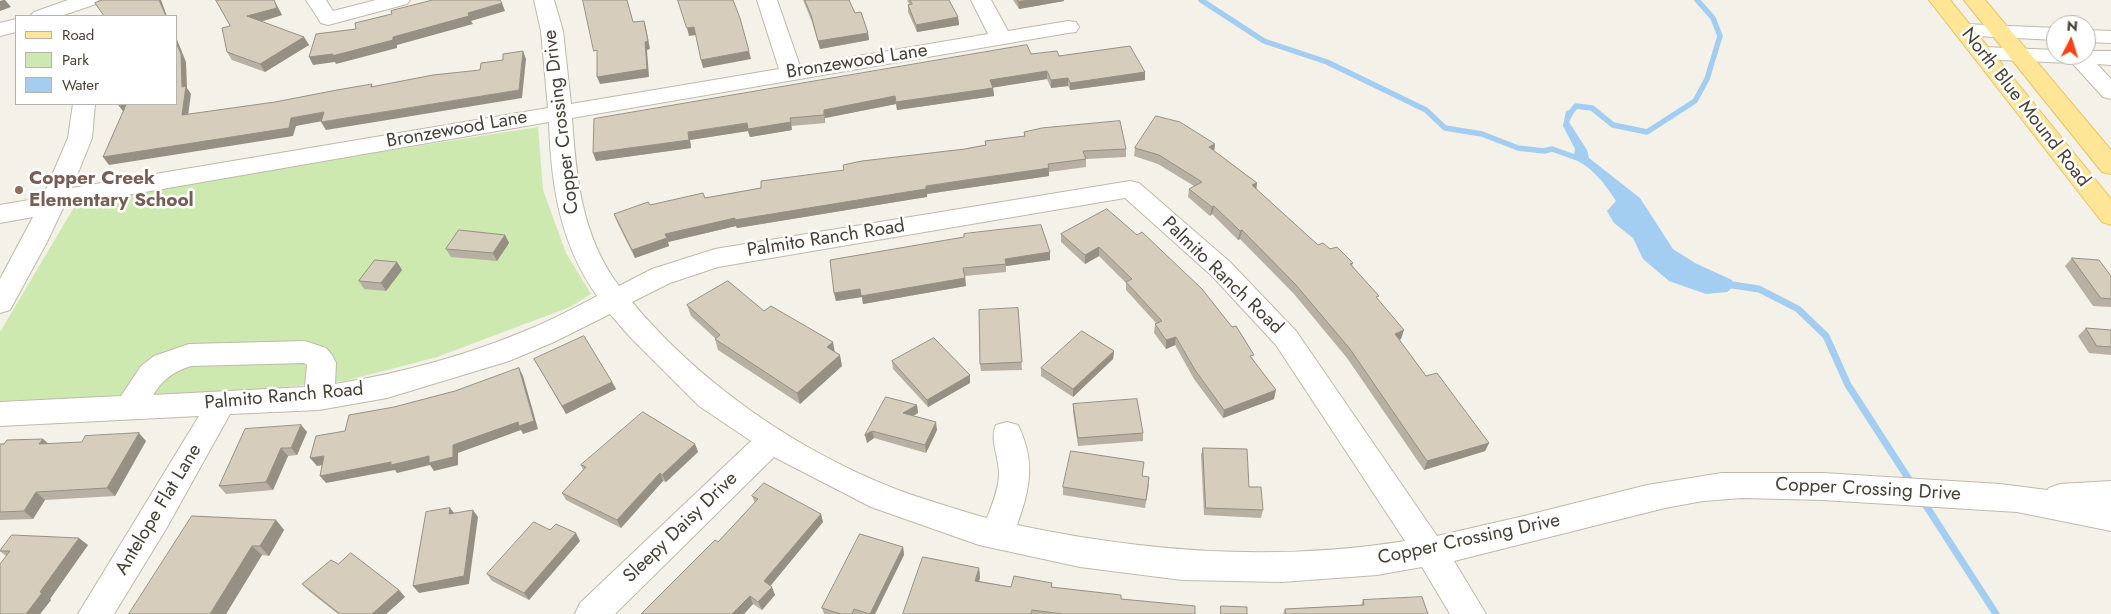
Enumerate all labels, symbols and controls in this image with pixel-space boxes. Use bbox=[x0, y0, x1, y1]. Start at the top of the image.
legend bbox=[15, 15, 178, 105]
north arrow bbox=[2046, 15, 2096, 65]
text: Road bbox=[62, 24, 94, 46]
street label: North Blue Mound Road bbox=[1956, 24, 2094, 192]
street label: Copper Crossing Drive bbox=[539, 28, 585, 216]
street label: Bronzewood Lane bbox=[785, 40, 929, 84]
text: Park bbox=[62, 49, 89, 71]
text: Water bbox=[62, 74, 99, 96]
street label: Bronzewood Lane bbox=[385, 106, 529, 154]
place label: Copper Creek Elementary School bbox=[29, 168, 194, 212]
marker: Copper Creek Elementary School bbox=[13, 184, 25, 196]
street label: Palmito Ranch Road bbox=[1157, 212, 1287, 340]
street label: Palmito Ranch Road bbox=[746, 215, 906, 263]
street label: Palmito Ranch Road bbox=[204, 379, 364, 415]
street label: Antelope Flat Lane bbox=[111, 440, 207, 580]
street label: Sleepy Daisy Drive bbox=[619, 468, 743, 588]
street label: Copper Crossing Drive bbox=[1775, 474, 1961, 506]
street label: Copper Crossing Drive bbox=[1376, 510, 1562, 570]

